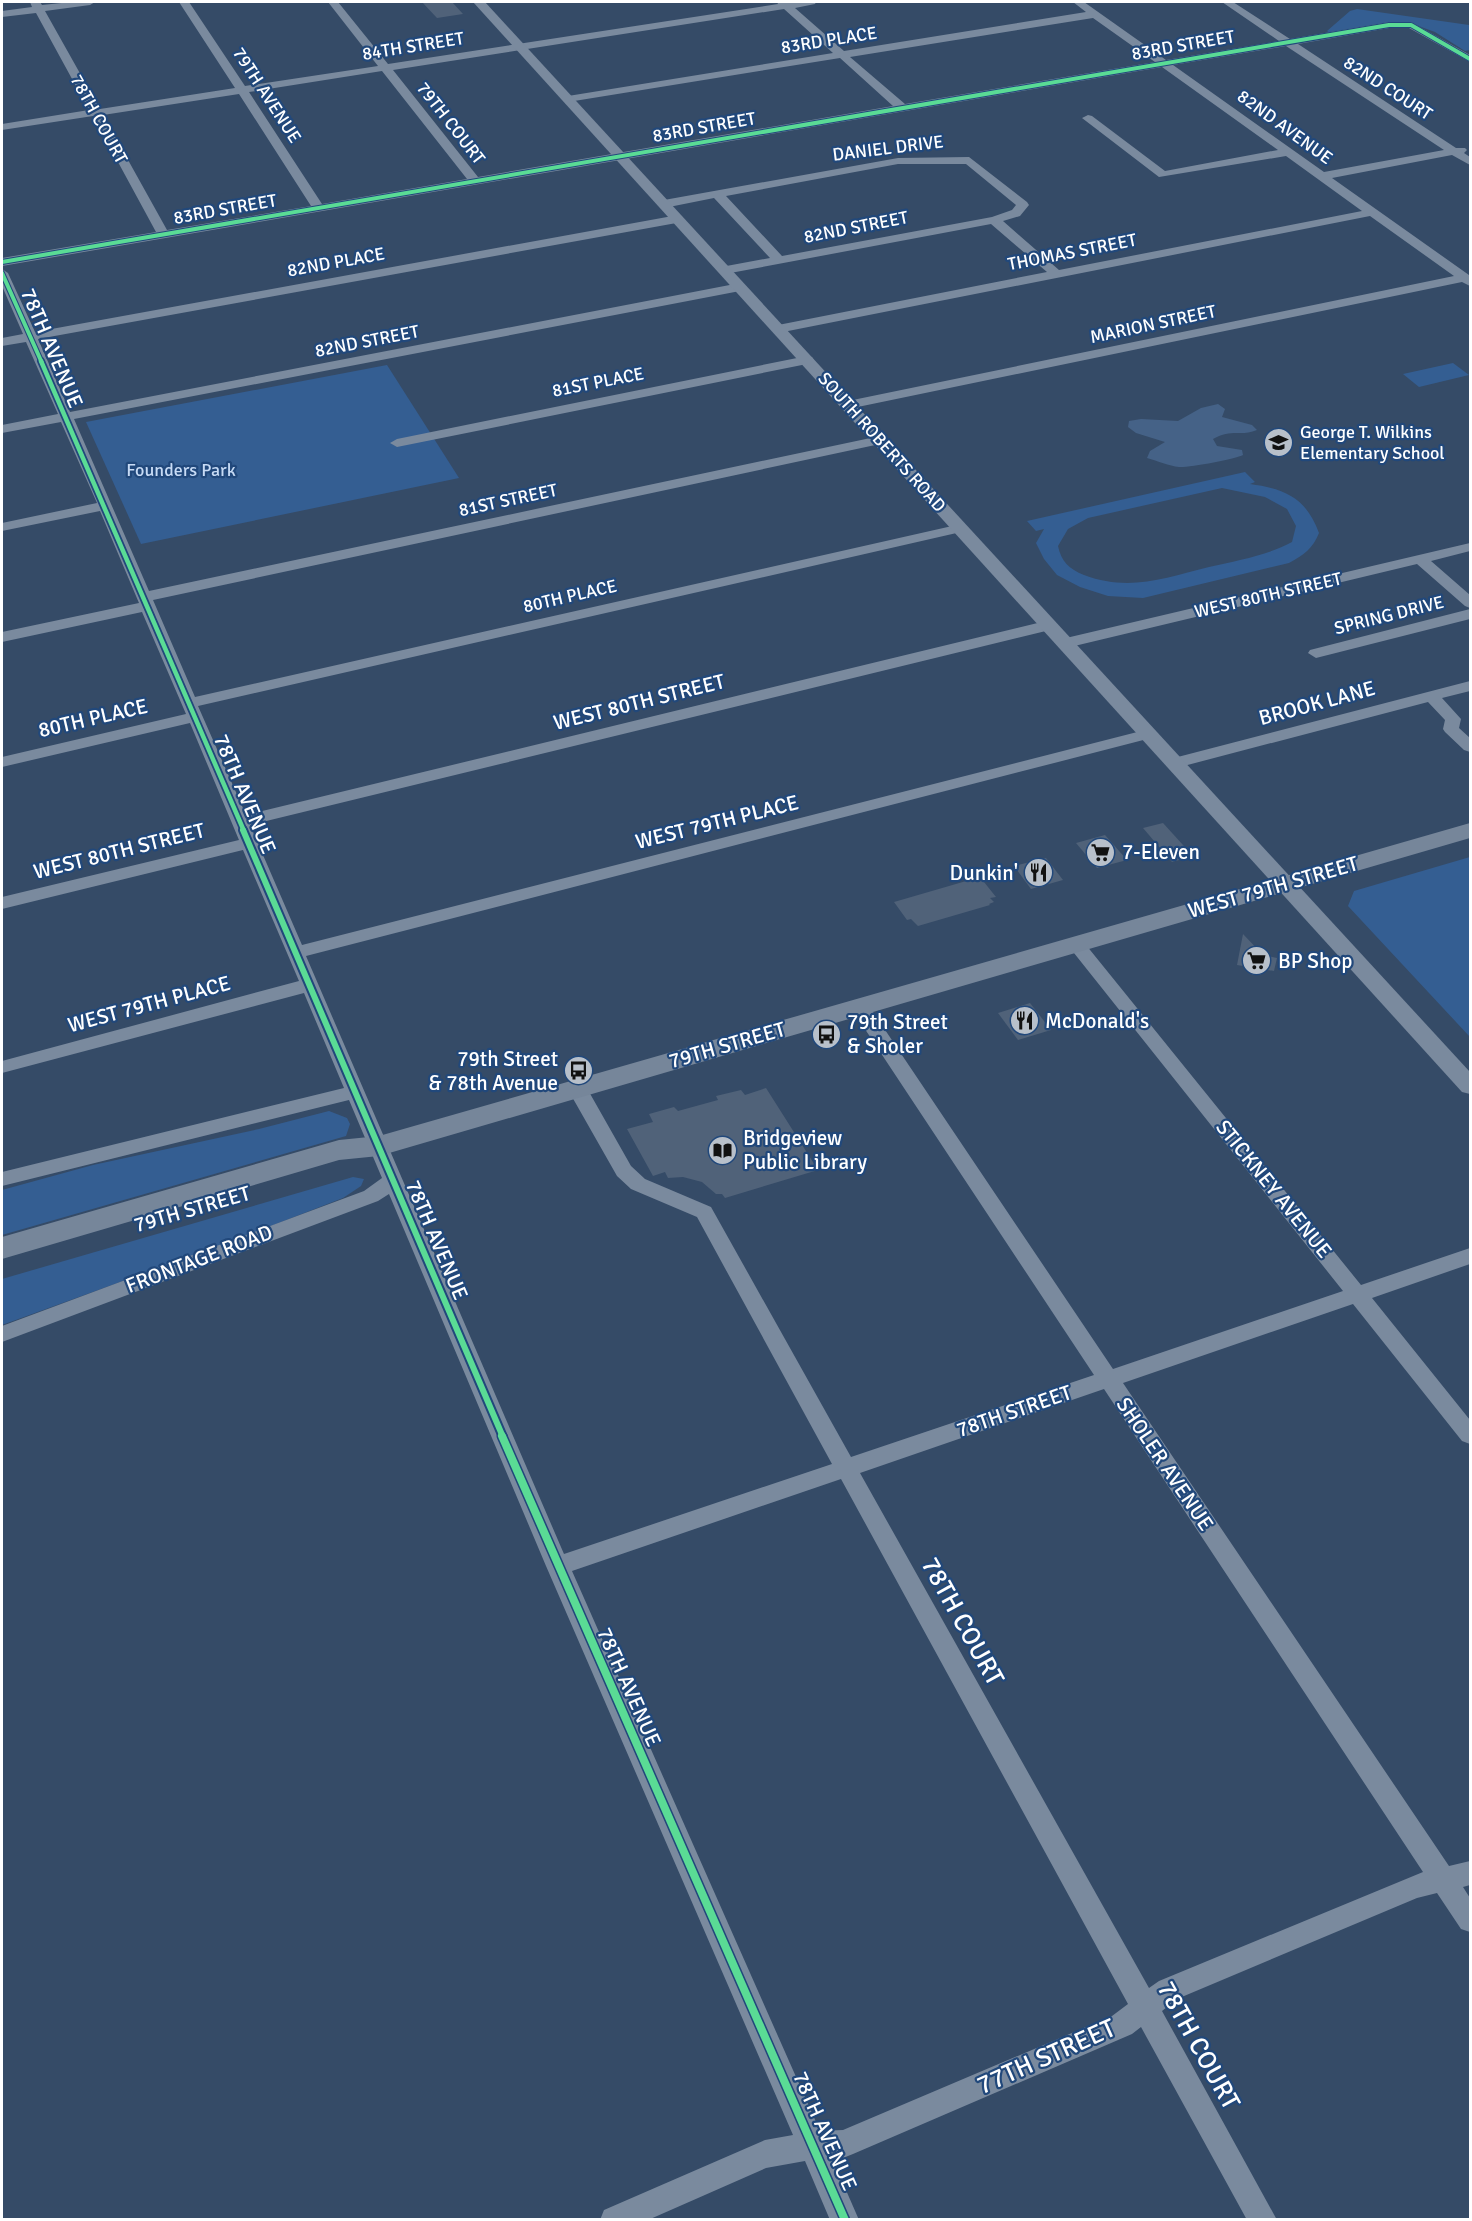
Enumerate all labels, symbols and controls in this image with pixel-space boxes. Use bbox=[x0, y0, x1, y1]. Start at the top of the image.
street label: 83RD PLACE bbox=[779, 22, 879, 58]
street label: 83RD STREET bbox=[1130, 25, 1236, 65]
street label: 84TH STREET bbox=[360, 27, 466, 65]
street label: 79TH AVENUE bbox=[228, 43, 306, 147]
street label: 82ND COURT bbox=[1340, 51, 1437, 125]
street label: 78TH COURT bbox=[66, 71, 133, 168]
street label: 79TH COURT bbox=[412, 77, 490, 169]
street label: 82ND AVENUE bbox=[1233, 85, 1337, 169]
street label: 83RD STREET bbox=[651, 107, 757, 147]
street label: DANIEL DRIVE bbox=[831, 130, 945, 166]
street label: 83RD STREET bbox=[172, 189, 278, 229]
street label: 82ND STREET bbox=[802, 206, 910, 248]
street label: THOMAS STREET bbox=[1006, 229, 1138, 275]
street label: 82ND PLACE bbox=[286, 243, 386, 281]
street label: 78TH AVENUE bbox=[15, 284, 89, 412]
street label: MARION STREET bbox=[1088, 300, 1218, 348]
street label: 82ND STREET bbox=[313, 320, 421, 362]
street label: 81ST PLACE bbox=[550, 362, 646, 402]
street label: SOUTH ROBERTS ROAD bbox=[813, 368, 951, 516]
place label: George T. Wilkins Elementary School bbox=[1300, 421, 1445, 464]
school or university icon: George T. Wilkins Elementary School bbox=[1263, 426, 1295, 458]
park label: Founders Park bbox=[126, 459, 236, 481]
street label: 81ST STREET bbox=[457, 479, 559, 521]
street label: WEST 80TH STREET bbox=[1192, 567, 1344, 623]
street label: 80TH PLACE bbox=[521, 575, 619, 617]
street label: SPRING DRIVE bbox=[1332, 591, 1446, 639]
street label: WEST 80TH STREET bbox=[551, 668, 728, 736]
street label: BROOK LANE bbox=[1256, 675, 1378, 731]
street label: 80TH PLACE bbox=[36, 693, 150, 743]
street label: 78TH AVENUE bbox=[208, 730, 282, 858]
street label: WEST 79TH PLACE bbox=[633, 789, 801, 855]
street label: WEST 80TH STREET bbox=[31, 817, 208, 885]
supermarket icon: 7-Eleven bbox=[1085, 836, 1117, 868]
place label: 7-Eleven bbox=[1122, 839, 1200, 865]
street label: WEST 79TH STREET bbox=[1185, 850, 1362, 924]
restaurant icon: Dunkin' bbox=[1023, 857, 1055, 889]
place label: Dunkin' bbox=[950, 860, 1018, 886]
supermarket icon: BP Shop bbox=[1241, 945, 1273, 977]
place label: BP Shop bbox=[1278, 948, 1352, 974]
street label: WEST 79TH PLACE bbox=[65, 970, 233, 1038]
restaurant icon: McDonald's bbox=[1008, 1005, 1040, 1037]
place label: McDonald's bbox=[1045, 1008, 1149, 1034]
place label: 79th Street & Sholer bbox=[847, 1009, 948, 1059]
street label: 79TH STREET bbox=[666, 1016, 789, 1074]
bus stop icon: 79th Street & Sholer bbox=[810, 1018, 842, 1050]
place label: 79th Street & 78th Avenue bbox=[429, 1046, 558, 1096]
bus stop icon: 79th Street & 78th Avenue bbox=[563, 1055, 595, 1087]
street label: STICKNEY AVENUE bbox=[1210, 1115, 1338, 1263]
place label: Bridgeview Public Library bbox=[743, 1125, 867, 1175]
library icon: Bridgeview Public Library bbox=[706, 1134, 738, 1166]
street label: 78TH AVENUE bbox=[400, 1176, 474, 1304]
street label: 79TH STREET bbox=[131, 1180, 254, 1238]
street label: FRONTAGE ROAD bbox=[122, 1219, 276, 1299]
street label: 78TH STREET bbox=[953, 1379, 1076, 1443]
street label: SHOLER AVENUE bbox=[1111, 1392, 1219, 1536]
street label: 78TH COURT bbox=[914, 1552, 1011, 1692]
street label: 78TH AVENUE bbox=[591, 1623, 667, 1751]
street label: 78TH COURT bbox=[1150, 1976, 1247, 2116]
street label: 77TH STREET bbox=[972, 2012, 1121, 2102]
street label: 78TH AVENUE bbox=[787, 2067, 863, 2195]

